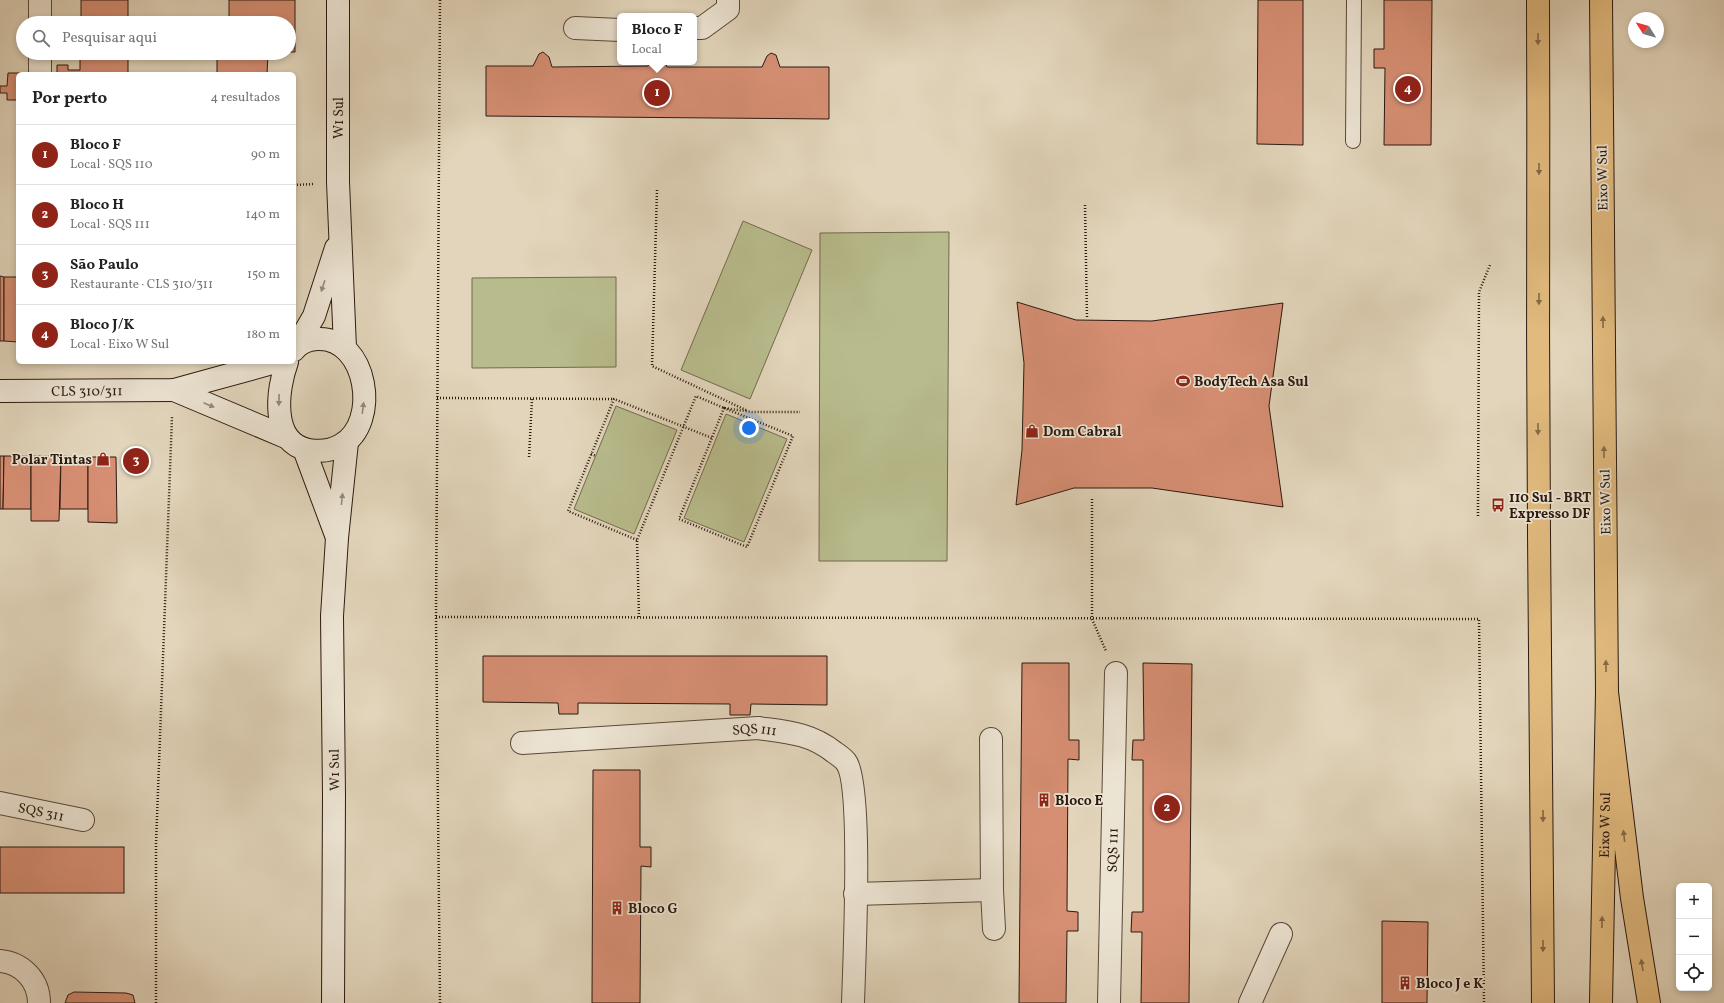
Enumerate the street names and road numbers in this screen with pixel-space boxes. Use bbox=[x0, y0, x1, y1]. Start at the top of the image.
street label: W1 Sul bbox=[330, 97, 349, 139]
street label: Eixo W Sul bbox=[1593, 145, 1614, 211]
street label: CLS 310/311 bbox=[51, 382, 123, 402]
street label: Eixo W Sul bbox=[1596, 469, 1617, 535]
street label: SQS 111 bbox=[732, 720, 778, 741]
street label: W1 Sul bbox=[326, 749, 345, 791]
street label: Eixo W Sul bbox=[1596, 792, 1616, 858]
street label: SQS 311 bbox=[16, 799, 66, 827]
street label: SQS 111 bbox=[1104, 827, 1124, 873]

